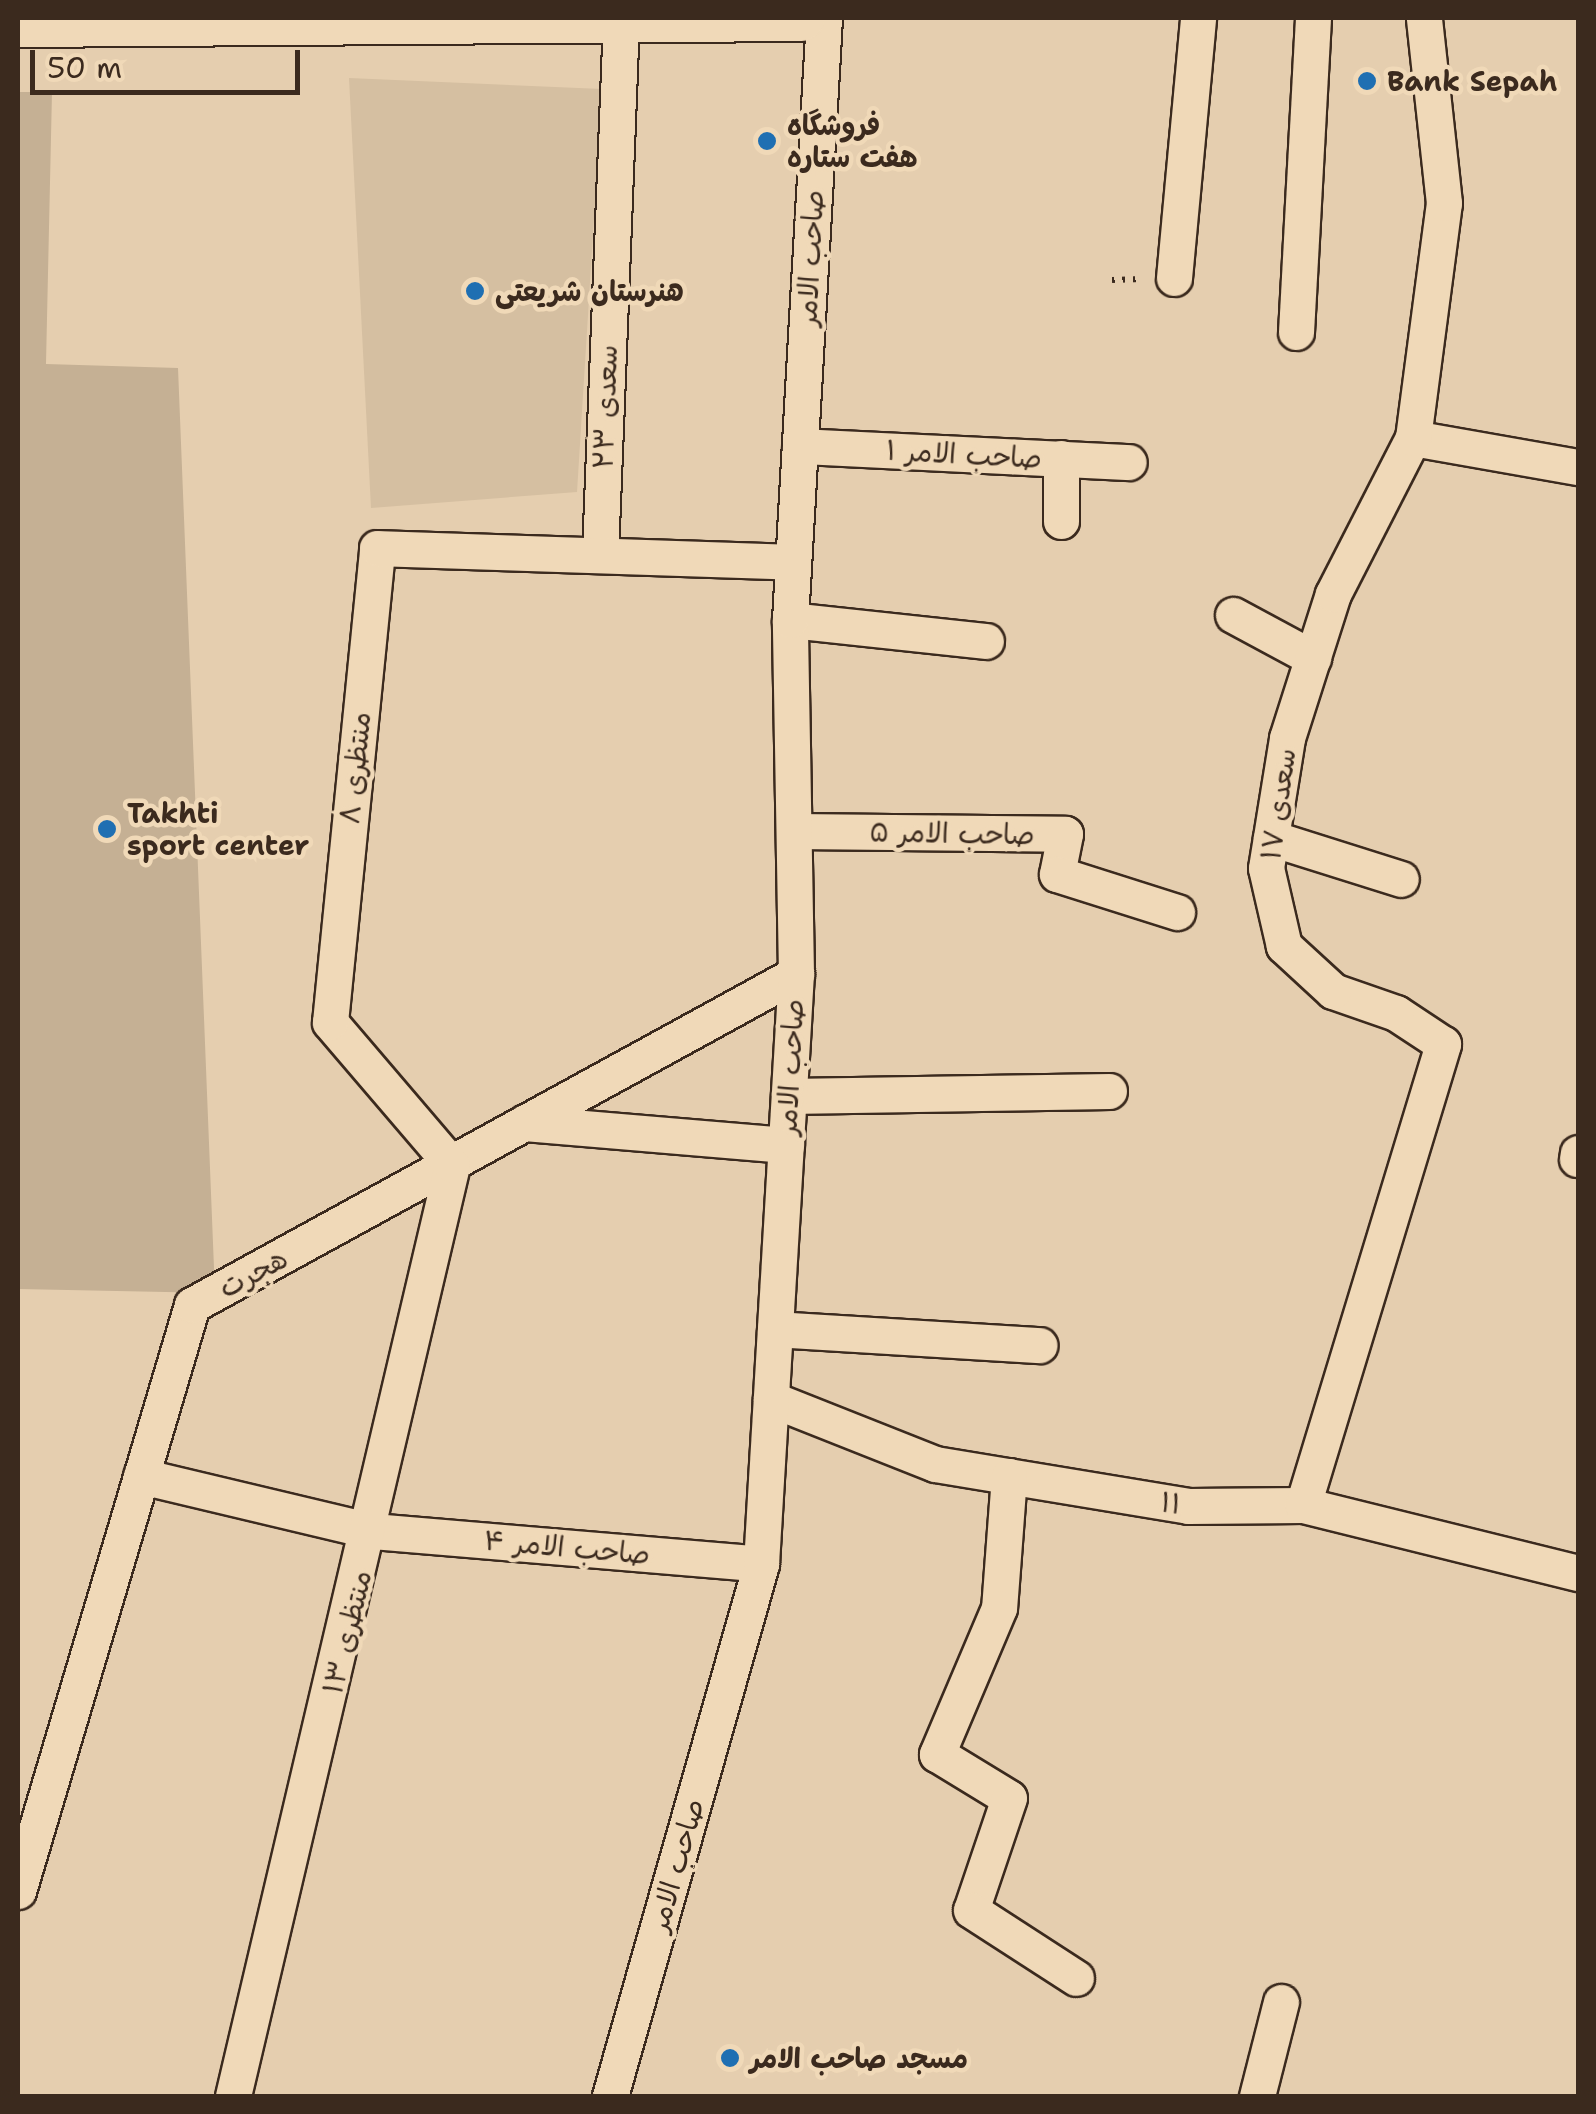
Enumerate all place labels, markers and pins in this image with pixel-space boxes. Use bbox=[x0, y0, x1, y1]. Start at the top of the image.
place label: Bank Sepah bbox=[1387, 64, 1557, 98]
marker: Bank Sepah bbox=[1356, 70, 1378, 92]
place label: فروشگاه هفت ستاره bbox=[787, 108, 918, 174]
marker: فروشگاه هفت ستاره bbox=[756, 130, 778, 152]
place label: هنرستان شریعتی bbox=[495, 274, 684, 308]
marker: هنرستان شریعتی bbox=[464, 280, 486, 302]
place label: Takhti sport center bbox=[127, 796, 309, 862]
marker: Takhti sport center bbox=[96, 818, 118, 840]
place label: مسجد صاحب الامر bbox=[750, 2041, 968, 2075]
marker: مسجد صاحب الامر bbox=[719, 2047, 741, 2069]

